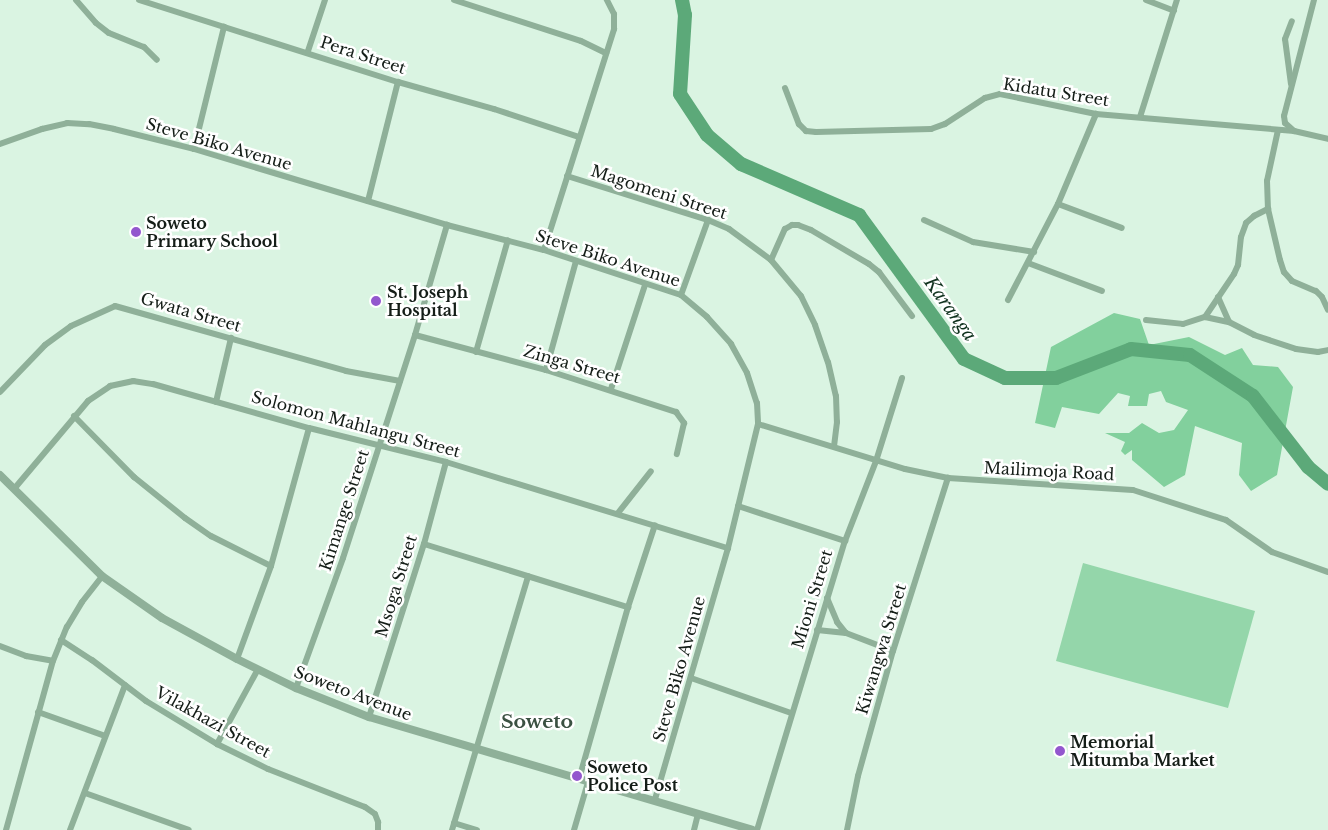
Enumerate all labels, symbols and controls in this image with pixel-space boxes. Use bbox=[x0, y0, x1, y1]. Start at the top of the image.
street label: Pera Street bbox=[318, 32, 408, 78]
street label: Kidatu Street bbox=[1002, 74, 1110, 110]
street label: Steve Biko Avenue bbox=[144, 114, 294, 174]
street label: Magomeni Street bbox=[589, 161, 729, 223]
place label: Soweto Primary School bbox=[146, 213, 279, 251]
street label: Steve Biko Avenue bbox=[533, 225, 683, 291]
marker: Soweto Primary School bbox=[130, 226, 142, 238]
water label: Karanga bbox=[919, 273, 981, 345]
place label: St. Joseph Hospital bbox=[387, 282, 468, 320]
street label: Gwata Street bbox=[138, 288, 244, 336]
marker: St. Joseph Hospital bbox=[369, 294, 383, 308]
street label: Zinga Street bbox=[521, 341, 623, 387]
street label: Solomon Mahlangu Street bbox=[250, 387, 462, 461]
street label: Kimange Street bbox=[315, 447, 373, 573]
street label: Mailimoja Road bbox=[983, 458, 1115, 484]
street label: Msoga Street bbox=[371, 532, 421, 640]
street label: Mioni Street bbox=[788, 547, 836, 651]
street label: Kiwangwa Street bbox=[852, 581, 910, 717]
street label: Steve Biko Avenue bbox=[649, 594, 709, 744]
street label: Soweto Avenue bbox=[291, 662, 415, 724]
street label: Vilakhazi Street bbox=[152, 682, 274, 762]
district label: Soweto bbox=[501, 711, 573, 733]
place label: Memorial Mitumba Market bbox=[1070, 732, 1215, 770]
marker: Memorial Mitumba Market bbox=[1054, 745, 1066, 757]
place label: Soweto Police Post bbox=[587, 757, 678, 795]
marker: Soweto Police Post bbox=[571, 770, 583, 782]

